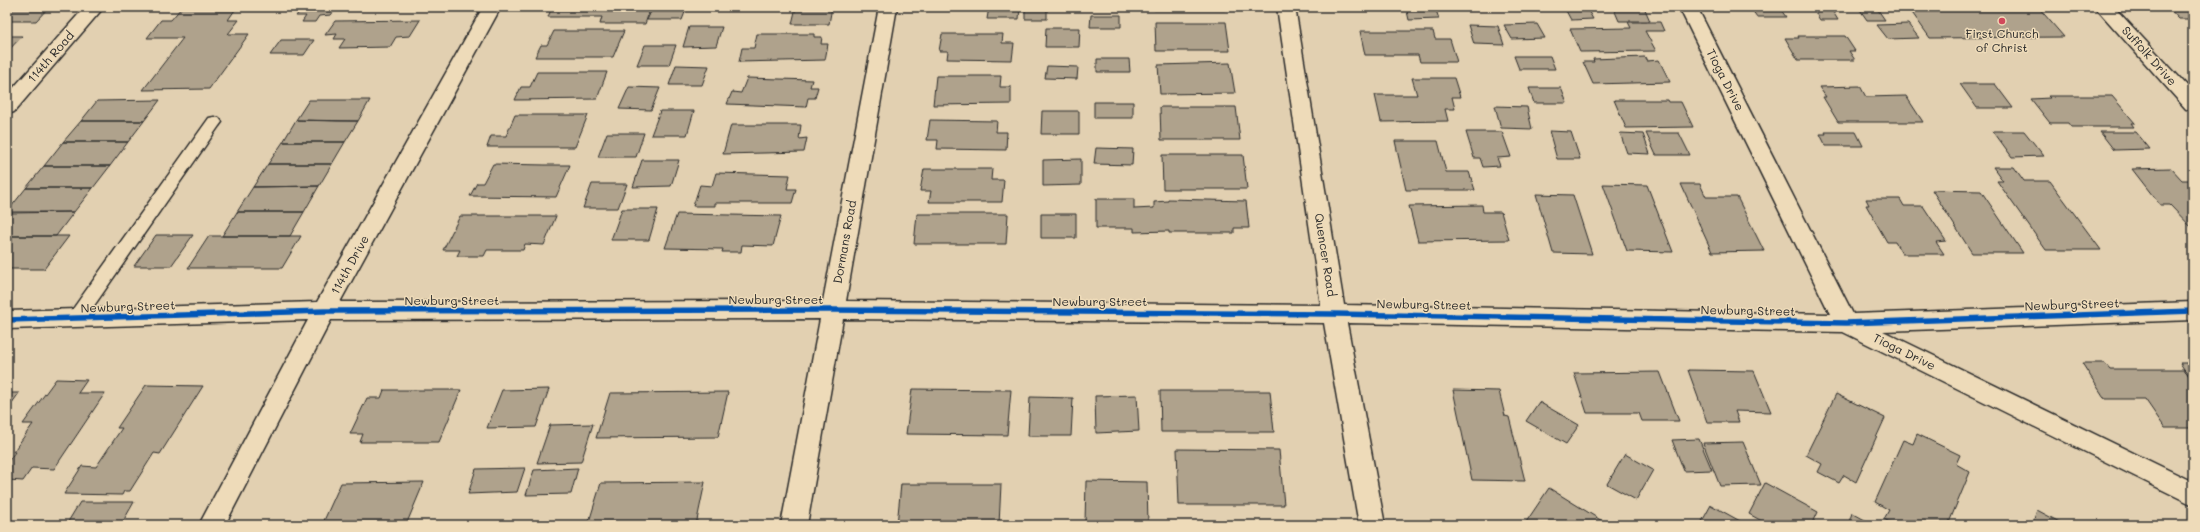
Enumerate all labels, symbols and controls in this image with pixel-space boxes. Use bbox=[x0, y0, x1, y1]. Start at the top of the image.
marker: First Church of Christ bbox=[1997, 16, 2007, 26]
street label: Suffolk Drive bbox=[2119, 22, 2181, 88]
place label: First Church of Christ bbox=[1965, 25, 2039, 55]
street label: 114th Road bbox=[23, 27, 77, 86]
street label: Tioga Drive bbox=[1703, 46, 1748, 113]
street label: Dormans Road bbox=[829, 198, 859, 285]
street label: Quencer Road bbox=[1311, 212, 1341, 298]
street label: 114th Drive bbox=[326, 232, 372, 297]
street label: Newburg Street bbox=[729, 291, 823, 307]
street label: Newburg Street bbox=[405, 292, 499, 308]
street label: Newburg Street bbox=[1053, 293, 1147, 309]
street label: Newburg Street bbox=[2024, 294, 2120, 314]
street label: Newburg Street bbox=[1376, 295, 1472, 313]
street label: Newburg Street bbox=[80, 296, 176, 316]
street label: Newburg Street bbox=[1700, 301, 1796, 319]
street label: Tioga Drive bbox=[1871, 329, 1938, 373]

